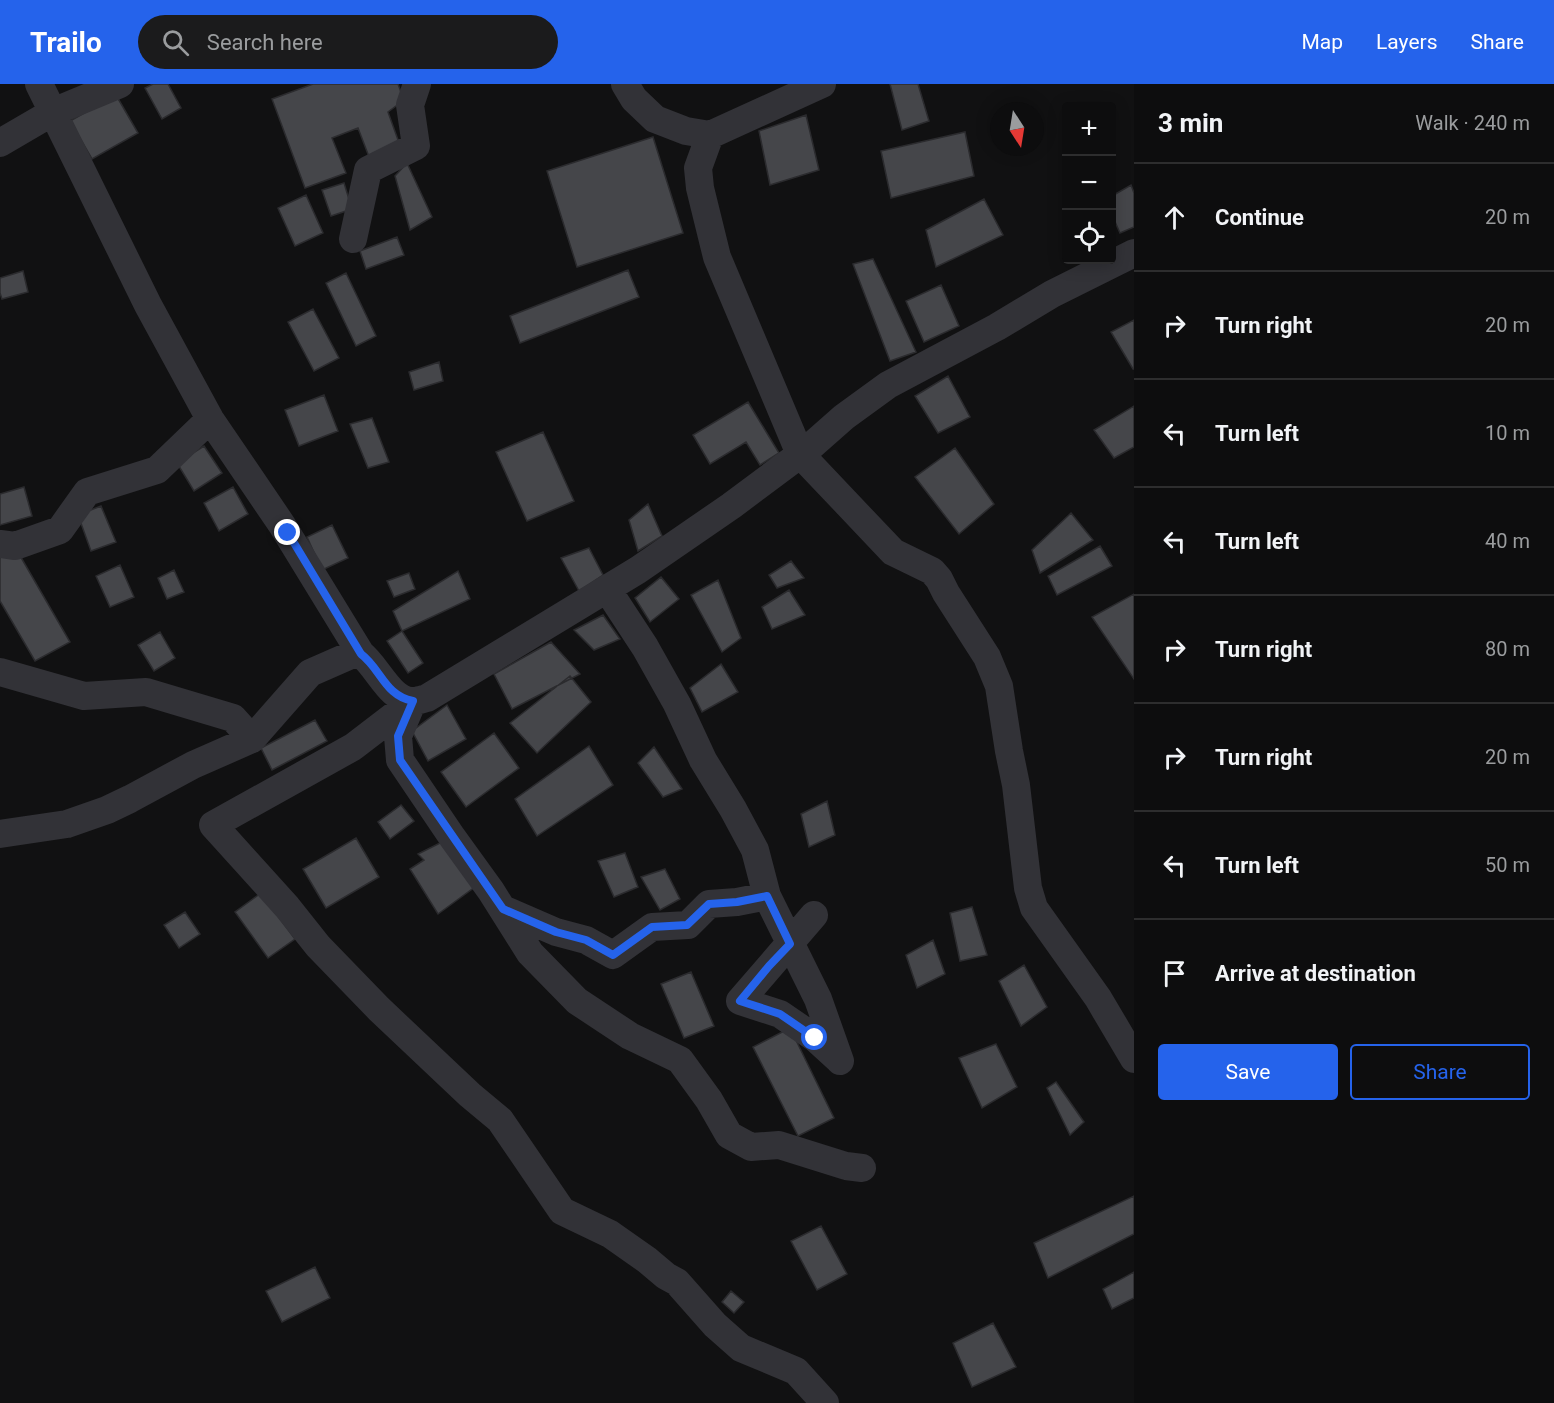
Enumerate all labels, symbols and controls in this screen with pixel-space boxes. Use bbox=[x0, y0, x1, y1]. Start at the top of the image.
search box bbox=[138, 15, 558, 69]
text: Trailo bbox=[30, 26, 102, 59]
icon: search bbox=[159, 26, 192, 59]
text: Search here bbox=[207, 30, 323, 55]
text: Map bbox=[1301, 30, 1343, 54]
text: Layers bbox=[1376, 30, 1437, 54]
text: Share bbox=[1470, 30, 1524, 54]
north arrow bbox=[990, 102, 1044, 156]
map controls bbox=[1062, 102, 1116, 264]
button: + bbox=[1062, 102, 1116, 156]
text: 3 min bbox=[1158, 108, 1223, 138]
text: Walk · 240 m bbox=[1415, 111, 1530, 135]
button: − bbox=[1062, 156, 1116, 210]
icon: ahead bbox=[1158, 201, 1191, 234]
text: Continue bbox=[1215, 205, 1304, 230]
text: 20 m bbox=[1485, 205, 1530, 229]
button: locate bbox=[1062, 210, 1116, 264]
icon: right bbox=[1158, 309, 1191, 342]
text: Turn right bbox=[1215, 313, 1312, 338]
text: 20 m bbox=[1485, 313, 1530, 337]
icon: left bbox=[1158, 417, 1191, 450]
text: Turn left bbox=[1215, 421, 1299, 446]
text: 10 m bbox=[1485, 421, 1530, 445]
route end bbox=[274, 519, 300, 545]
icon: left bbox=[1158, 525, 1191, 558]
text: Turn left bbox=[1215, 529, 1299, 554]
text: 40 m bbox=[1485, 529, 1530, 553]
icon: right bbox=[1158, 633, 1191, 666]
text: Turn right bbox=[1215, 637, 1312, 662]
text: 80 m bbox=[1485, 637, 1530, 661]
icon: right bbox=[1158, 741, 1191, 774]
text: Turn right bbox=[1215, 745, 1312, 770]
text: 20 m bbox=[1485, 745, 1530, 769]
icon: left bbox=[1158, 849, 1191, 882]
text: Turn left bbox=[1215, 853, 1299, 878]
text: 50 m bbox=[1485, 853, 1530, 877]
icon: arrive bbox=[1158, 957, 1191, 990]
text: Arrive at destination bbox=[1215, 961, 1416, 986]
route start bbox=[801, 1024, 827, 1050]
button: Save bbox=[1158, 1044, 1338, 1100]
button: Share bbox=[1350, 1044, 1530, 1100]

